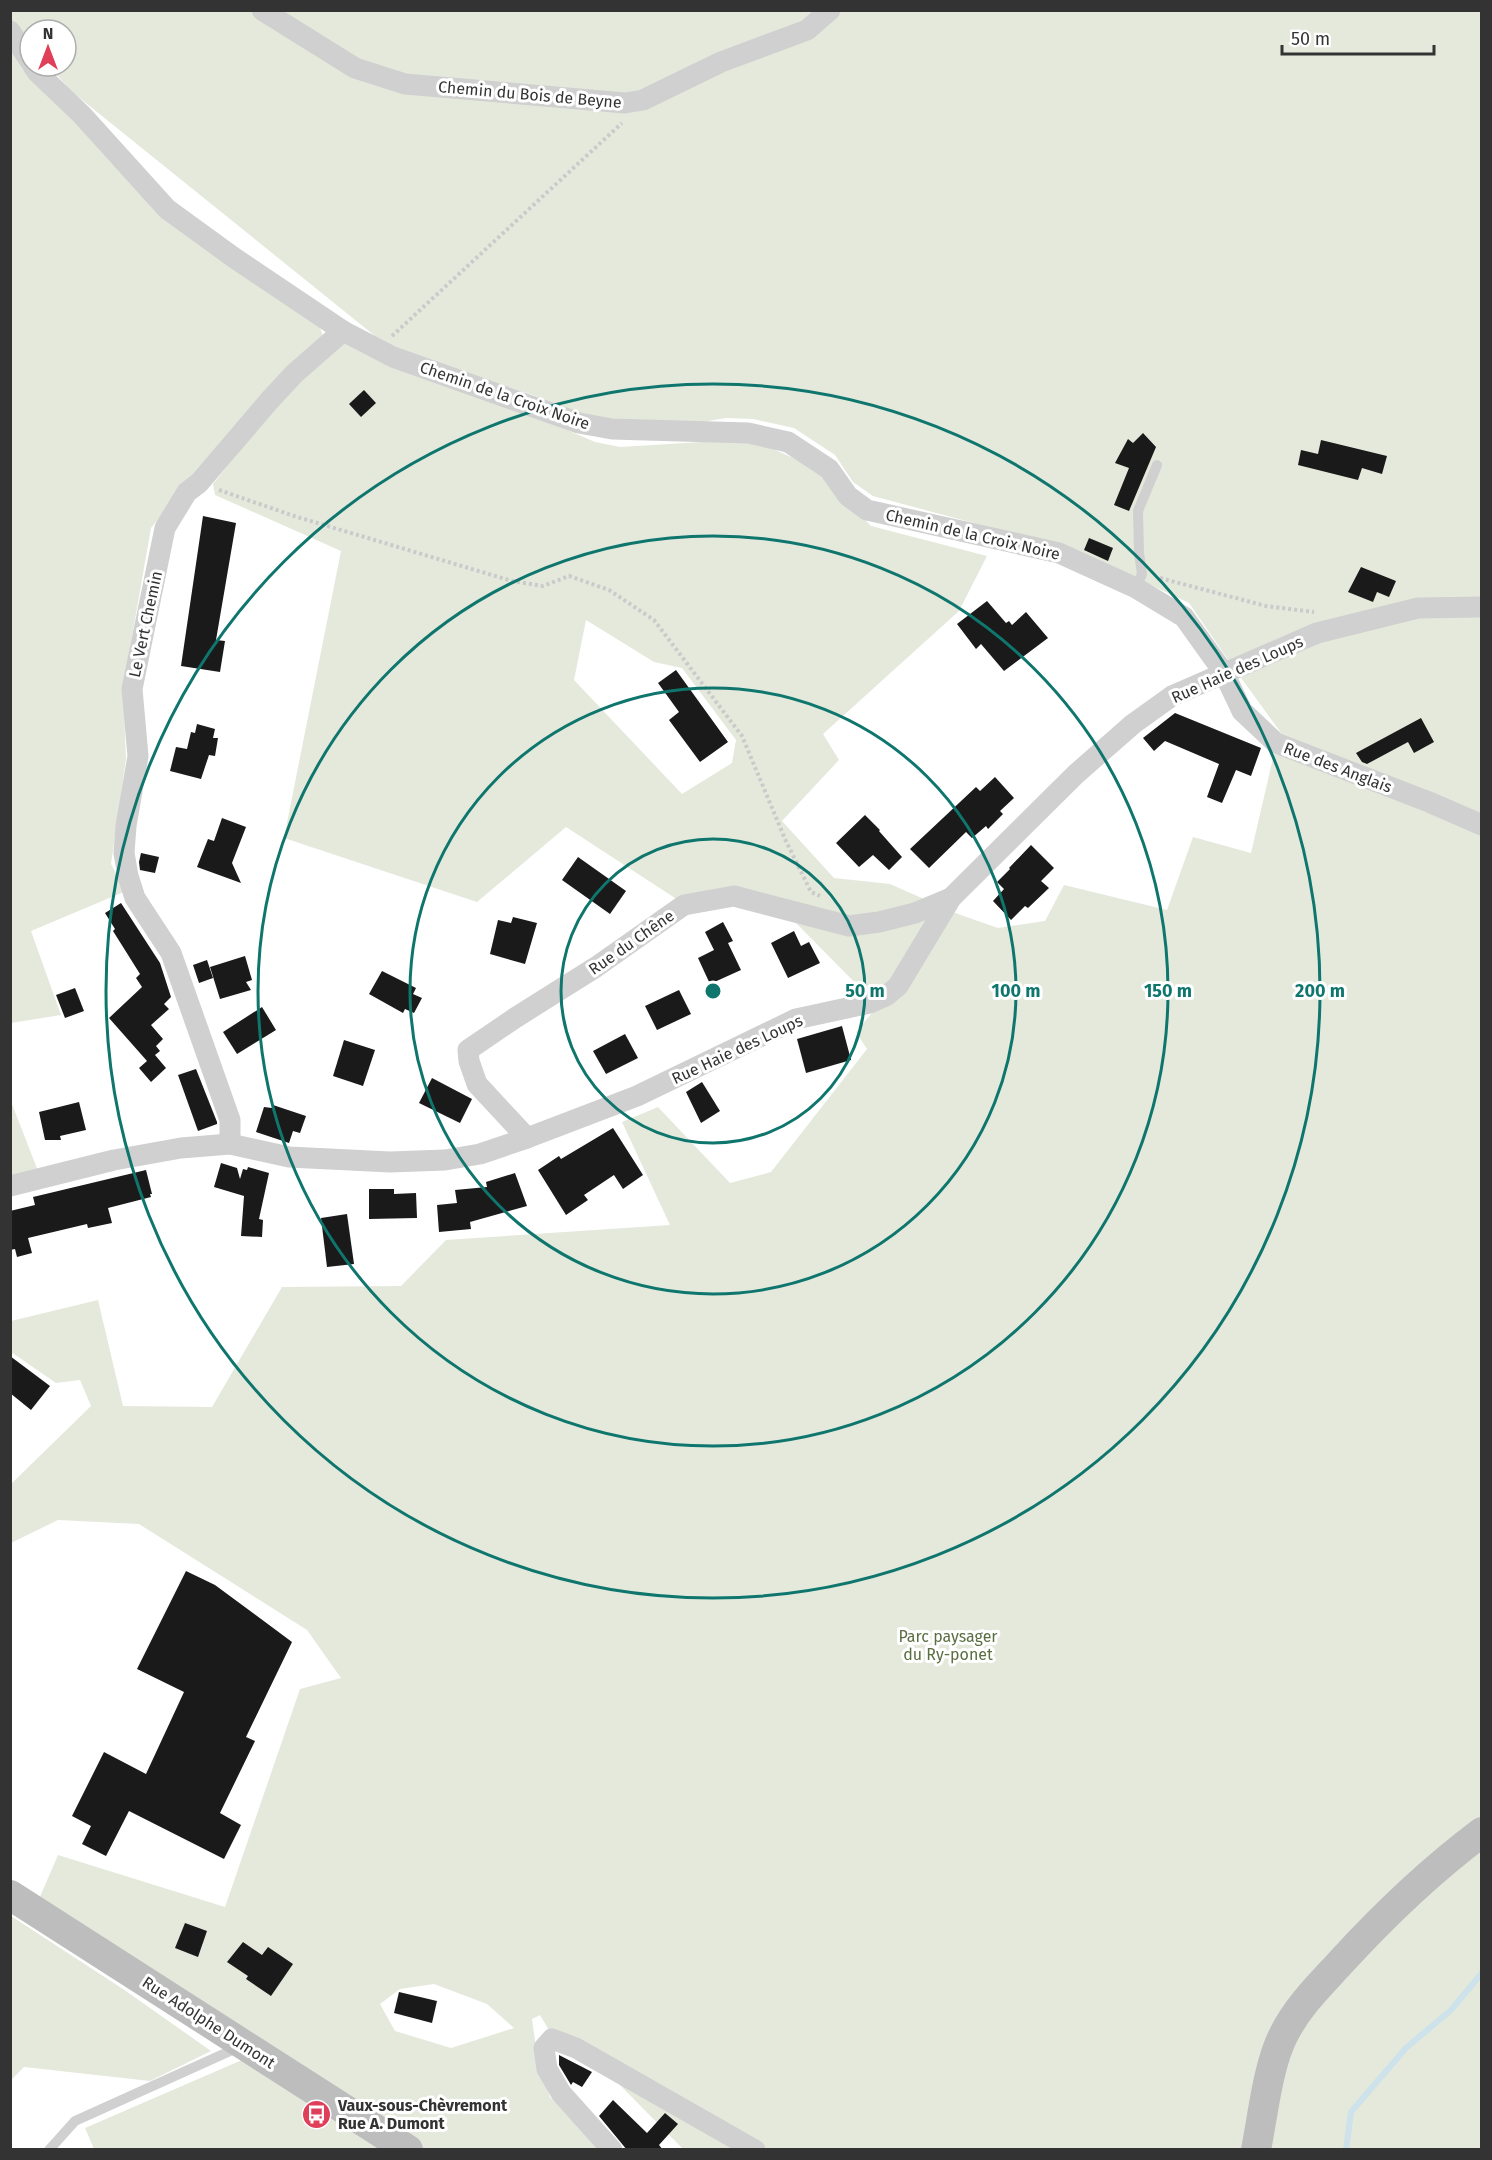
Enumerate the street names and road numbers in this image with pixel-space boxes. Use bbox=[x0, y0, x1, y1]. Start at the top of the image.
street label: Chemin du Bois de Beyne bbox=[437, 77, 622, 112]
street label: Chemin de la Croix Noire bbox=[417, 357, 592, 433]
street label: Chemin de la Croix Noire bbox=[884, 505, 1062, 564]
street label: Le Vert Chemin bbox=[125, 569, 166, 679]
street label: Rue Haie des Loups bbox=[1168, 632, 1306, 707]
street label: Rue des Anglais bbox=[1281, 738, 1394, 797]
street label: Rue du Chêne bbox=[585, 906, 678, 979]
street label: Rue Haie des Loups bbox=[669, 1011, 806, 1088]
street label: Rue Adolphe Dumont bbox=[139, 1972, 279, 2073]

